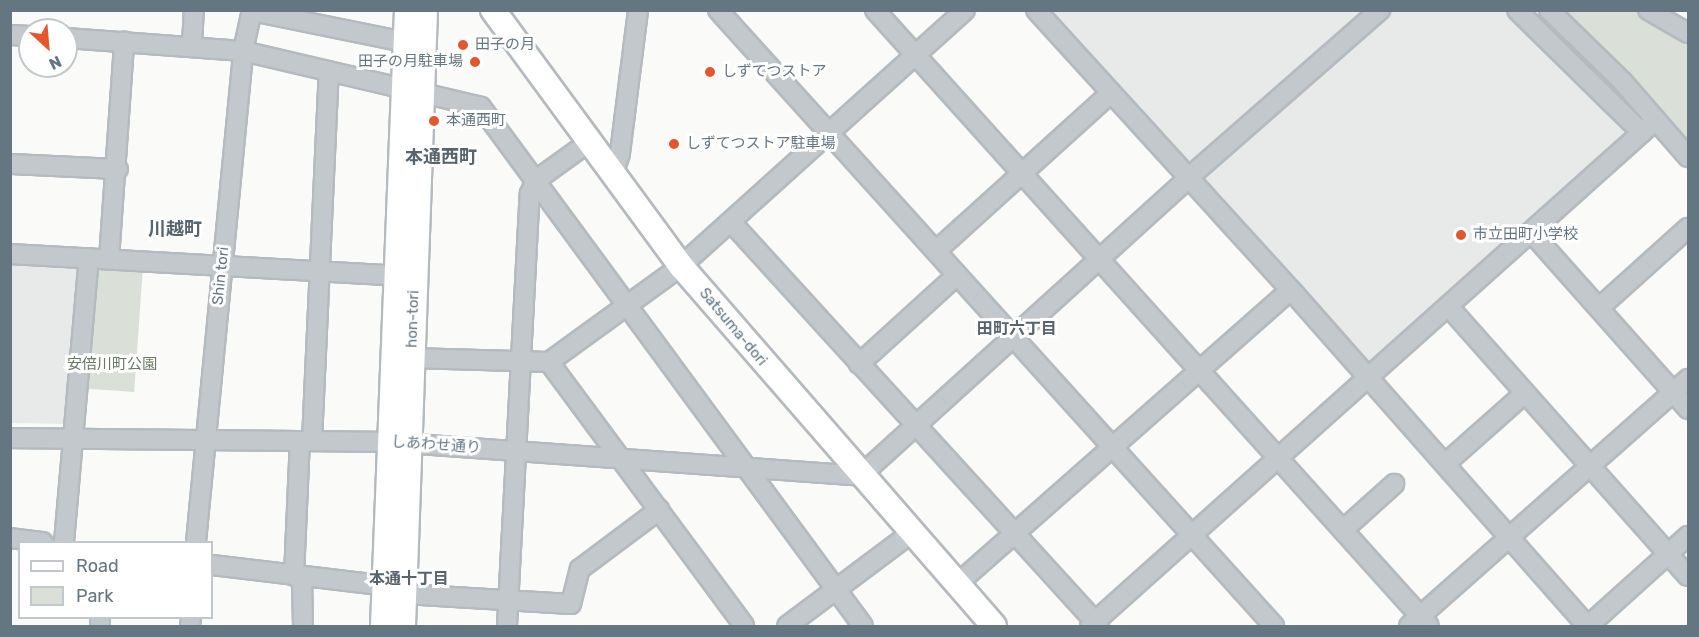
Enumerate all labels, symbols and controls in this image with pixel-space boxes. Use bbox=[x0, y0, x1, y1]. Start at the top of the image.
north arrow bbox=[18, 18, 78, 78]
place label: 田子の月 bbox=[475, 36, 535, 54]
marker: 田子の月 bbox=[456, 38, 470, 52]
text: N bbox=[46, 52, 65, 74]
place label: 田子の月駐車場 bbox=[358, 53, 463, 71]
marker: 田子の月駐車場 bbox=[468, 55, 482, 69]
place label: しずてつストア bbox=[722, 63, 827, 81]
marker: しずてつストア bbox=[703, 65, 717, 79]
place label: 本通西町 bbox=[446, 112, 506, 130]
marker: 本通西町 bbox=[427, 114, 441, 128]
place label: しずてつストア駐車場 bbox=[686, 135, 836, 153]
marker: しずてつストア駐車場 bbox=[667, 137, 681, 151]
district label: 本通西町 bbox=[405, 146, 477, 168]
district label: 川越町 bbox=[148, 218, 202, 240]
place label: 市立田町小学校 bbox=[1473, 226, 1578, 244]
marker: 市立田町小学校 bbox=[1454, 228, 1468, 242]
street label: Shin tori bbox=[209, 246, 233, 306]
street label: Satsuma-dori bbox=[695, 285, 771, 369]
street label: hon-tori bbox=[403, 290, 423, 348]
district label: 田町六丁目 bbox=[977, 319, 1057, 339]
park label: 安倍川町公園 bbox=[67, 356, 157, 374]
street label: しあわせ通り bbox=[390, 433, 482, 457]
legend bbox=[18, 541, 213, 619]
text: Road bbox=[76, 555, 119, 577]
district label: 本通十丁目 bbox=[369, 569, 449, 589]
text: Park bbox=[76, 585, 113, 607]

